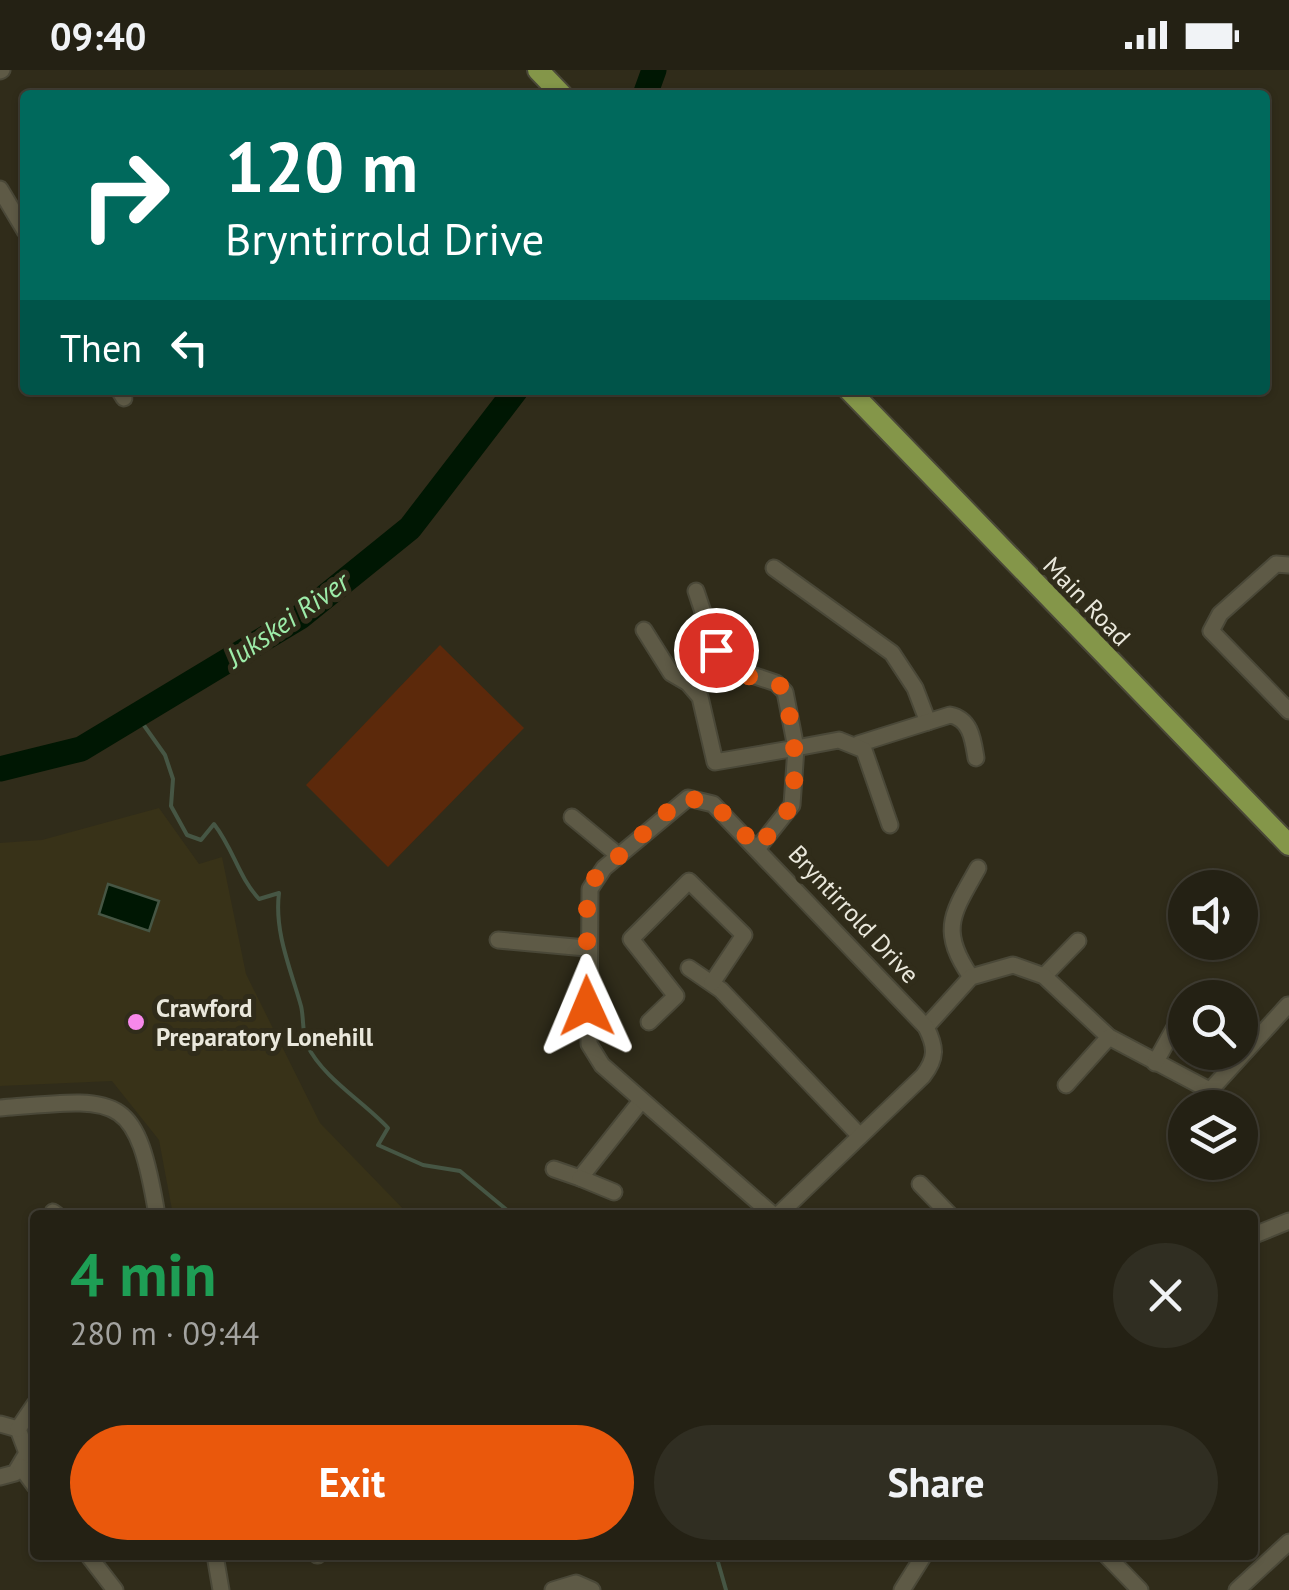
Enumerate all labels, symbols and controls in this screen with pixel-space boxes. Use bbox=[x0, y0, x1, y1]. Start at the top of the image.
text: 09:40 bbox=[50, 11, 146, 60]
text: 120 m bbox=[225, 121, 418, 211]
icon: right bbox=[60, 130, 190, 260]
text: Bryntirrold Drive bbox=[225, 209, 544, 267]
icon: left bbox=[162, 320, 217, 375]
text: Then bbox=[60, 323, 142, 372]
street label: Main Road bbox=[1037, 550, 1137, 652]
water label: Jukskei River bbox=[217, 562, 357, 676]
pin bbox=[674, 608, 759, 693]
icon: arrive bbox=[689, 623, 744, 678]
street label: Bryntirrold Drive bbox=[782, 838, 926, 990]
map controls bbox=[1168, 870, 1258, 1180]
button: sound bbox=[1168, 870, 1258, 960]
position arrow bbox=[535, 954, 639, 1058]
button: search bbox=[1168, 980, 1258, 1070]
place label: Crawford Preparatory Lonehill bbox=[156, 992, 374, 1053]
marker: Crawford Preparatory Lonehill bbox=[125, 1011, 147, 1033]
button: layers bbox=[1168, 1090, 1258, 1180]
text: 4 min bbox=[70, 1235, 216, 1313]
button: close bbox=[1113, 1243, 1218, 1348]
text: 280 m · 09:44 bbox=[70, 1312, 259, 1354]
button: Exit bbox=[70, 1425, 634, 1540]
button: Share bbox=[654, 1425, 1218, 1540]

